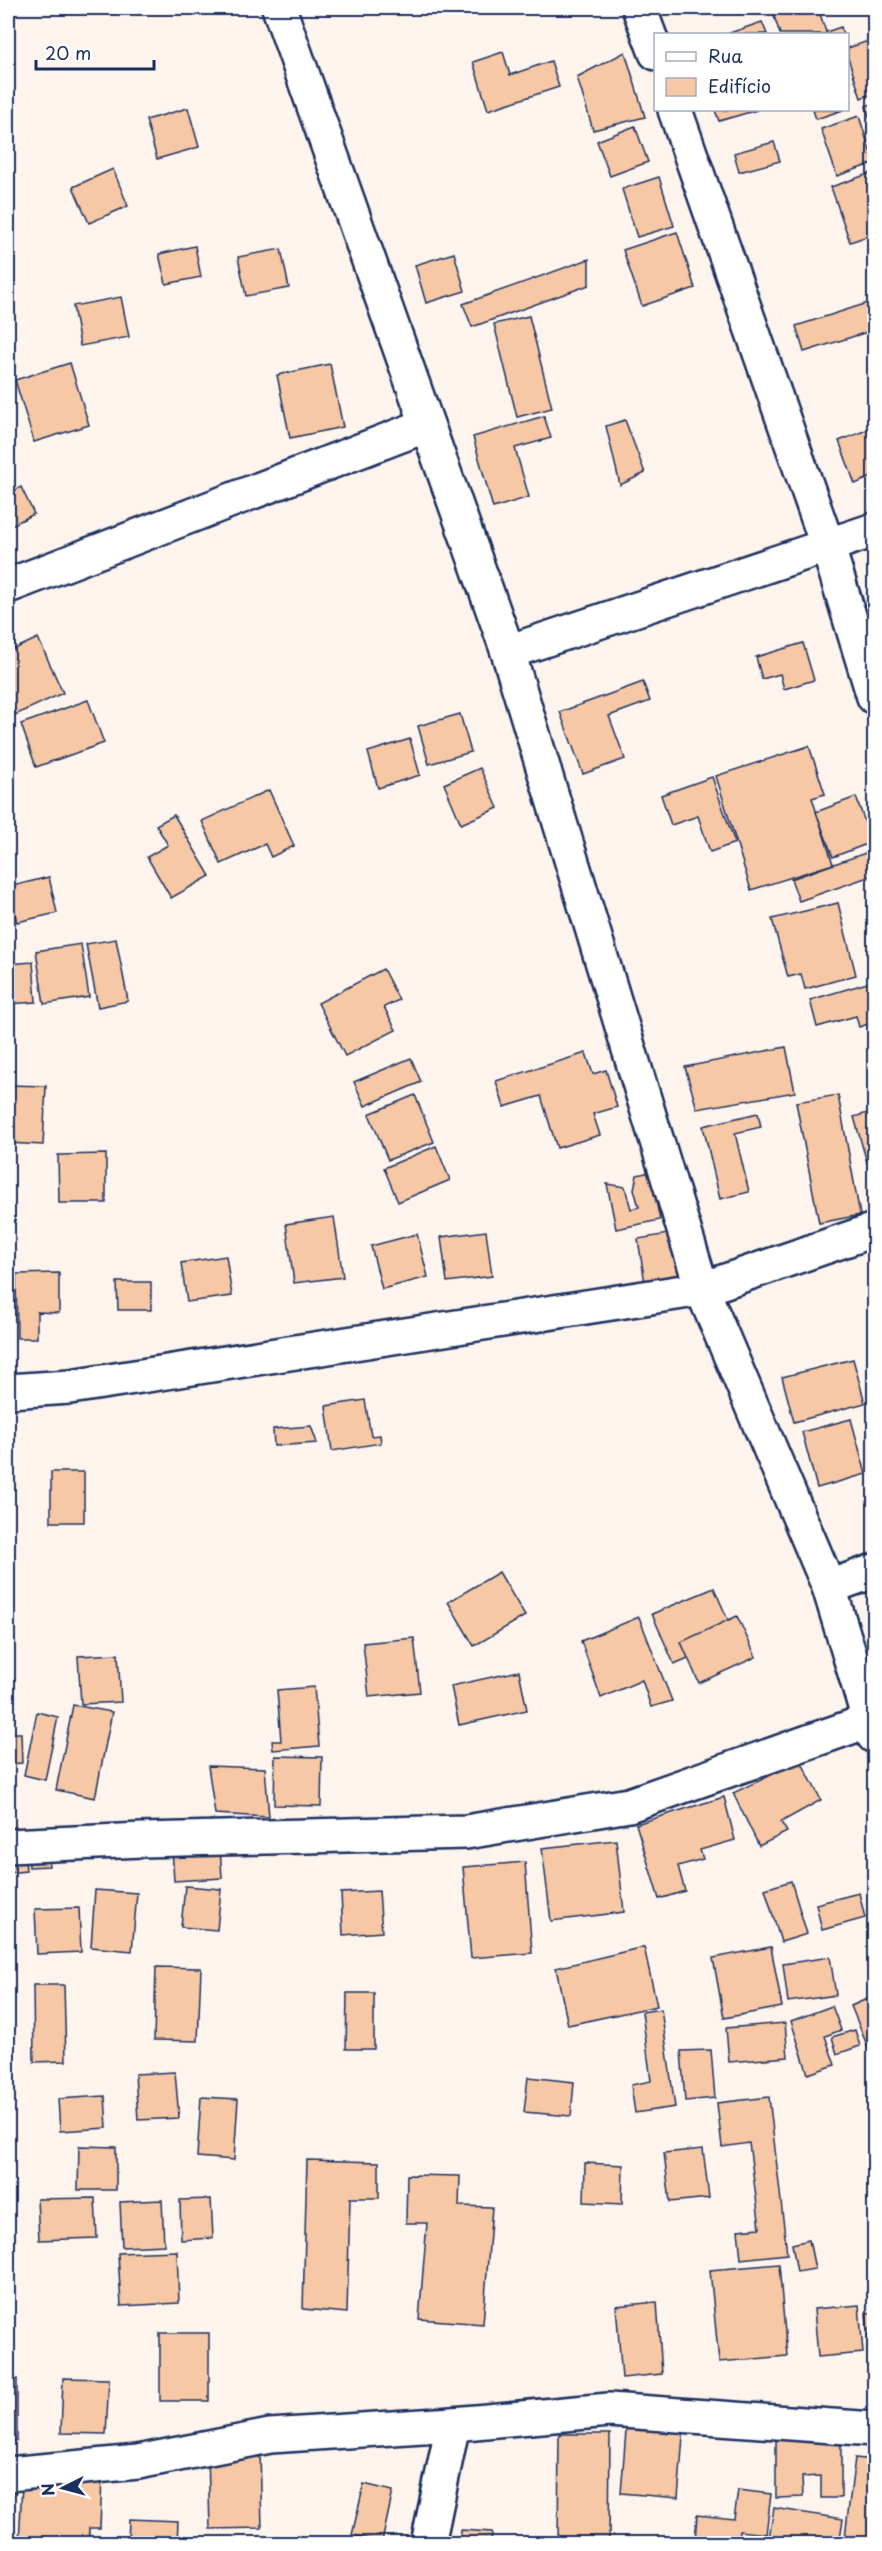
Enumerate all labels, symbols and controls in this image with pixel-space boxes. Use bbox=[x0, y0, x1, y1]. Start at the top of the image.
scale bar bbox=[36, 33, 154, 71]
legend bbox=[654, 33, 849, 111]
text: 20 m bbox=[45, 39, 91, 66]
text: Rua bbox=[708, 42, 743, 69]
text: Edifício bbox=[708, 72, 771, 99]
north arrow bbox=[33, 2458, 93, 2518]
text: N bbox=[34, 2482, 60, 2497]

